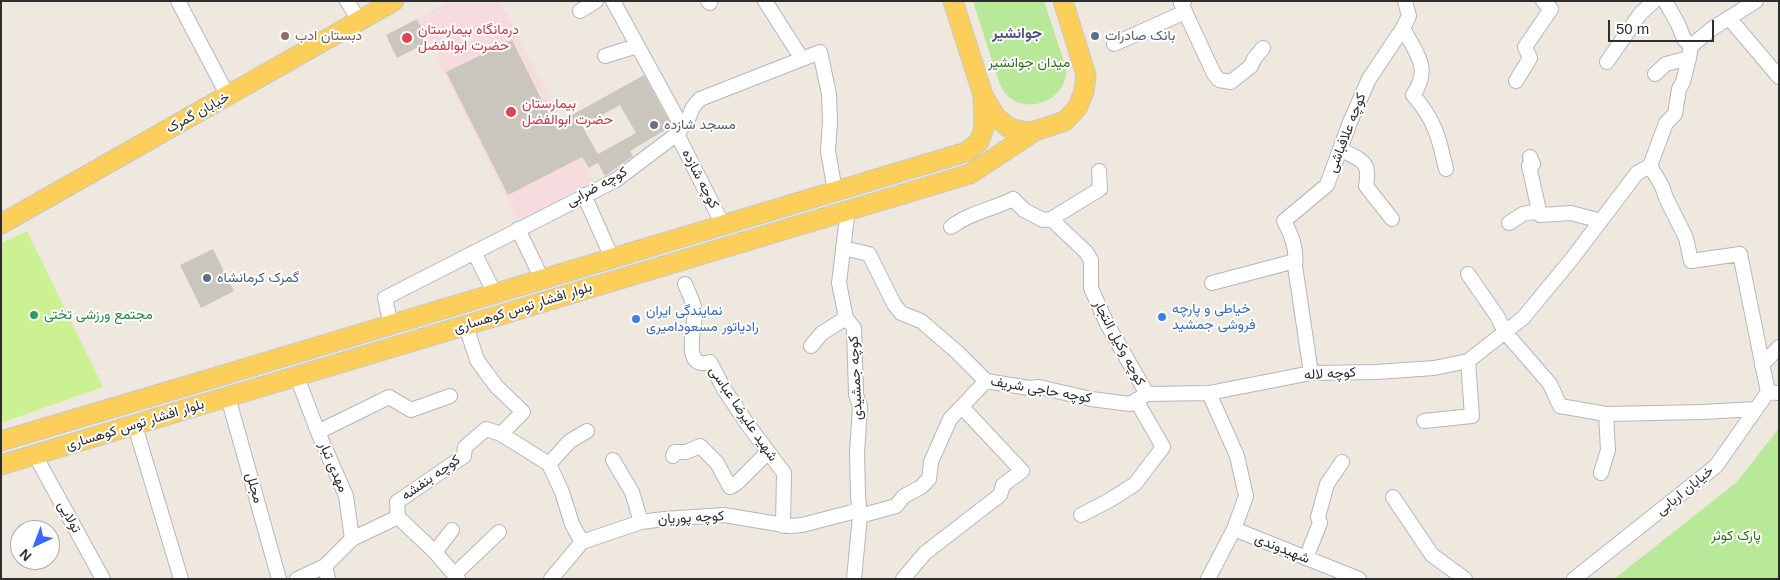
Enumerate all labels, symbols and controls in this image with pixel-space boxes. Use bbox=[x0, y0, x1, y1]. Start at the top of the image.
scale bar bbox=[1610, 10, 1716, 42]
text: 50 m bbox=[1616, 20, 1649, 37]
place label: درمانگاه بیمارستان حضرت ابوالفضل bbox=[418, 22, 519, 54]
district label: جوانشیر bbox=[992, 25, 1042, 43]
place label: دبستان ادب bbox=[295, 28, 362, 44]
place label: بانک صادرات bbox=[1105, 28, 1175, 44]
marker: دبستان ادب bbox=[279, 30, 291, 42]
marker: بانک صادرات bbox=[1089, 30, 1101, 42]
marker: درمانگاه بیمارستان حضرت ابوالفضل bbox=[400, 31, 414, 45]
park label: میدان جوانشیر bbox=[988, 55, 1070, 71]
street label: خیابان گمرک bbox=[163, 89, 233, 137]
street label: کوچه علافباشی bbox=[1324, 91, 1370, 175]
place label: بیمارستان حضرت ابوالفضل bbox=[522, 96, 613, 128]
marker: بیمارستان حضرت ابوالفضل bbox=[504, 105, 518, 119]
place label: مسجد شازده bbox=[664, 117, 736, 133]
marker: مسجد شازده bbox=[648, 119, 660, 131]
street label: کوچه شازده bbox=[678, 146, 722, 212]
street label: کوچه ضرابی bbox=[564, 163, 630, 211]
place label: گمرک کرمانشاه bbox=[217, 270, 299, 286]
marker: گمرک کرمانشاه bbox=[201, 272, 213, 284]
street label: بلوار افشار توس کوهساری bbox=[452, 279, 594, 337]
street label: کوچه وکیل التجار bbox=[1089, 297, 1149, 389]
place label: خیاطی ‌‌و‌ پارچه فروشی جمشید bbox=[1172, 301, 1256, 334]
place label: نمایندگی ایران رادیاتور مسعودامیری bbox=[646, 303, 759, 336]
place label: مجتمع ورزشی تختی bbox=[44, 307, 153, 323]
marker: مجتمع ورزشی تختی bbox=[28, 309, 40, 321]
marker: خیاطی ‌‌و‌ پارچه فروشی جمشید bbox=[1156, 311, 1168, 323]
marker: نمایندگی ایران رادیاتور مسعودامیری bbox=[630, 313, 642, 325]
street label: کوچه جمشیدی bbox=[845, 335, 867, 421]
street label: شهید علیرضا عباسی bbox=[705, 363, 781, 465]
street label: کوچه لاله bbox=[1303, 364, 1357, 384]
street label: کوچه حاجی شریف bbox=[989, 373, 1093, 407]
street label: بلوار افشار توس کوهساری bbox=[64, 396, 206, 454]
street label: مهدی تبار bbox=[315, 439, 351, 495]
street label: کوچه بنفشه bbox=[398, 452, 464, 504]
street label: خیابان اربابی bbox=[1653, 463, 1717, 519]
street label: مجلل bbox=[242, 471, 266, 505]
street label: تولایی bbox=[53, 498, 85, 536]
street label: کوچه پوریان bbox=[657, 508, 725, 528]
north arrow bbox=[10, 520, 60, 570]
park label: پارک کوثر bbox=[1711, 528, 1761, 544]
street label: شهیدوندی bbox=[1252, 530, 1312, 568]
text: N bbox=[16, 546, 35, 565]

